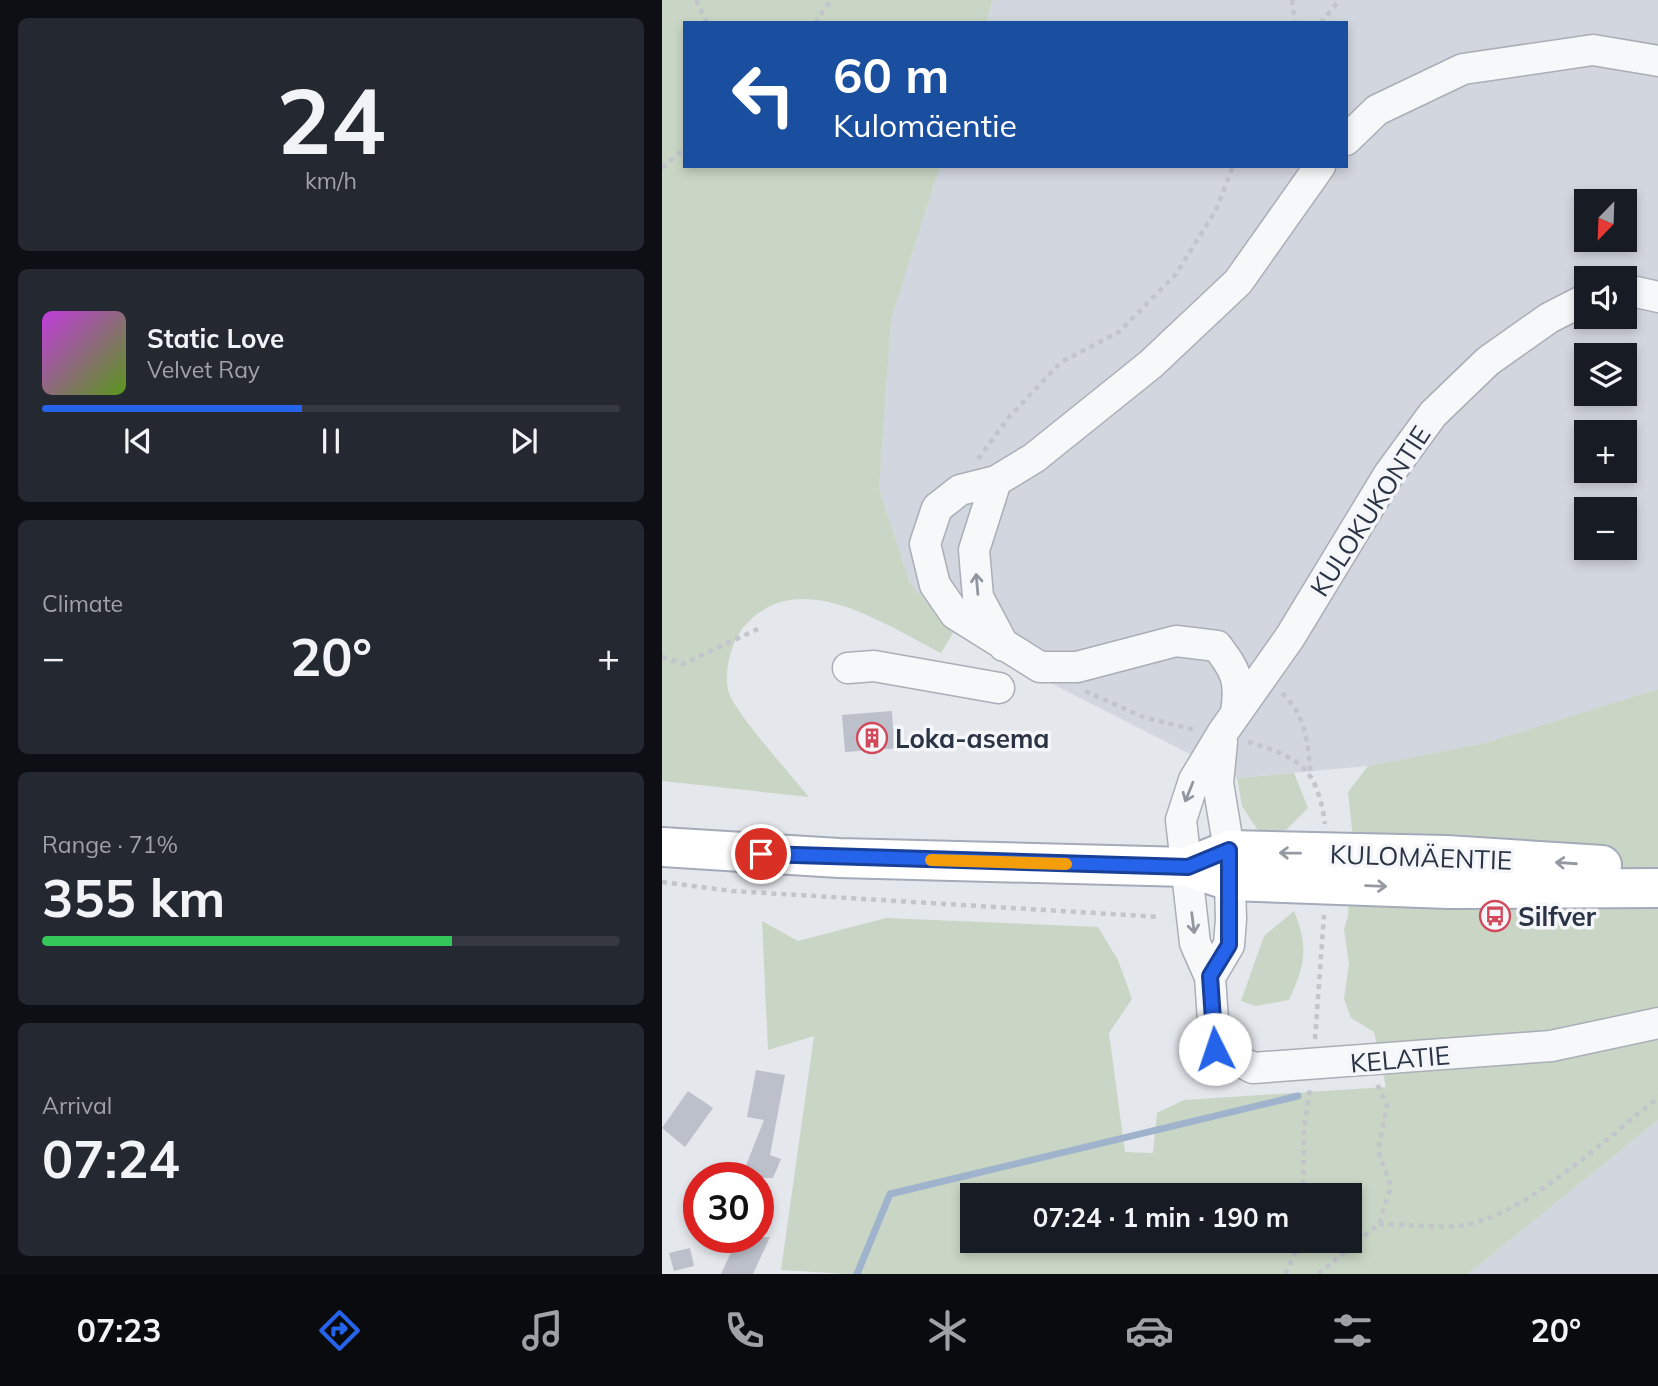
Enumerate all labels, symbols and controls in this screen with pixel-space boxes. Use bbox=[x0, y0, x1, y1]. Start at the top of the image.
text: 60 m bbox=[833, 44, 949, 105]
icon: left bbox=[718, 49, 809, 140]
text: 24 bbox=[276, 63, 386, 177]
text: Kulomäentie bbox=[833, 105, 1017, 145]
text: km/h bbox=[305, 166, 357, 195]
north arrow bbox=[1574, 189, 1637, 252]
map controls bbox=[1574, 189, 1637, 560]
button: sound bbox=[1574, 266, 1637, 329]
text: Static Love bbox=[147, 322, 284, 355]
button: layers bbox=[1574, 343, 1637, 406]
text: Velvet Ray bbox=[147, 355, 260, 384]
street label: KULOKUKONTIE bbox=[1303, 420, 1437, 602]
button: + bbox=[1574, 420, 1637, 483]
icon: previous bbox=[119, 422, 157, 460]
icon: pause bbox=[312, 422, 350, 460]
icon: next bbox=[505, 422, 543, 460]
button: − bbox=[1574, 497, 1637, 560]
one-way arrow bbox=[970, 573, 983, 596]
text: Climate bbox=[42, 589, 123, 618]
text: 20° bbox=[290, 624, 372, 689]
text: − bbox=[42, 633, 65, 681]
text: + bbox=[597, 633, 620, 681]
building icon: Loka-asema bbox=[855, 721, 889, 755]
place label: Loka-asema bbox=[895, 722, 1049, 755]
one-way arrow bbox=[1182, 780, 1195, 802]
pin bbox=[731, 824, 791, 884]
text: Range · 71% bbox=[42, 830, 178, 859]
icon: arrive bbox=[742, 835, 780, 873]
street label: KULOMÄENTIE bbox=[1329, 837, 1513, 877]
one-way arrow bbox=[1278, 846, 1301, 860]
one-way arrow bbox=[1555, 856, 1578, 869]
text: 355 km bbox=[42, 865, 225, 930]
one-way arrow bbox=[1364, 880, 1387, 893]
bus stop icon: Silfver bbox=[1478, 899, 1512, 933]
place label: Silfver bbox=[1518, 900, 1597, 933]
one-way arrow bbox=[1186, 911, 1199, 934]
position arrow bbox=[1178, 1012, 1252, 1086]
street label: KELATIE bbox=[1349, 1038, 1451, 1080]
text: Arrival bbox=[42, 1091, 112, 1120]
text: 07:24 bbox=[42, 1126, 180, 1191]
speed limit sign: 30 bbox=[683, 1162, 774, 1253]
text: 07:24 · 1 min · 190 m bbox=[1033, 1201, 1289, 1234]
icon: directions bbox=[315, 1306, 364, 1355]
icon: music bbox=[518, 1306, 567, 1355]
icon: phone bbox=[720, 1306, 769, 1355]
icon: climate bbox=[923, 1306, 972, 1355]
icon: car bbox=[1125, 1306, 1174, 1355]
icon: filters bbox=[1328, 1306, 1377, 1355]
text: 07:23 bbox=[77, 1310, 162, 1350]
text: 20° bbox=[1531, 1310, 1581, 1350]

